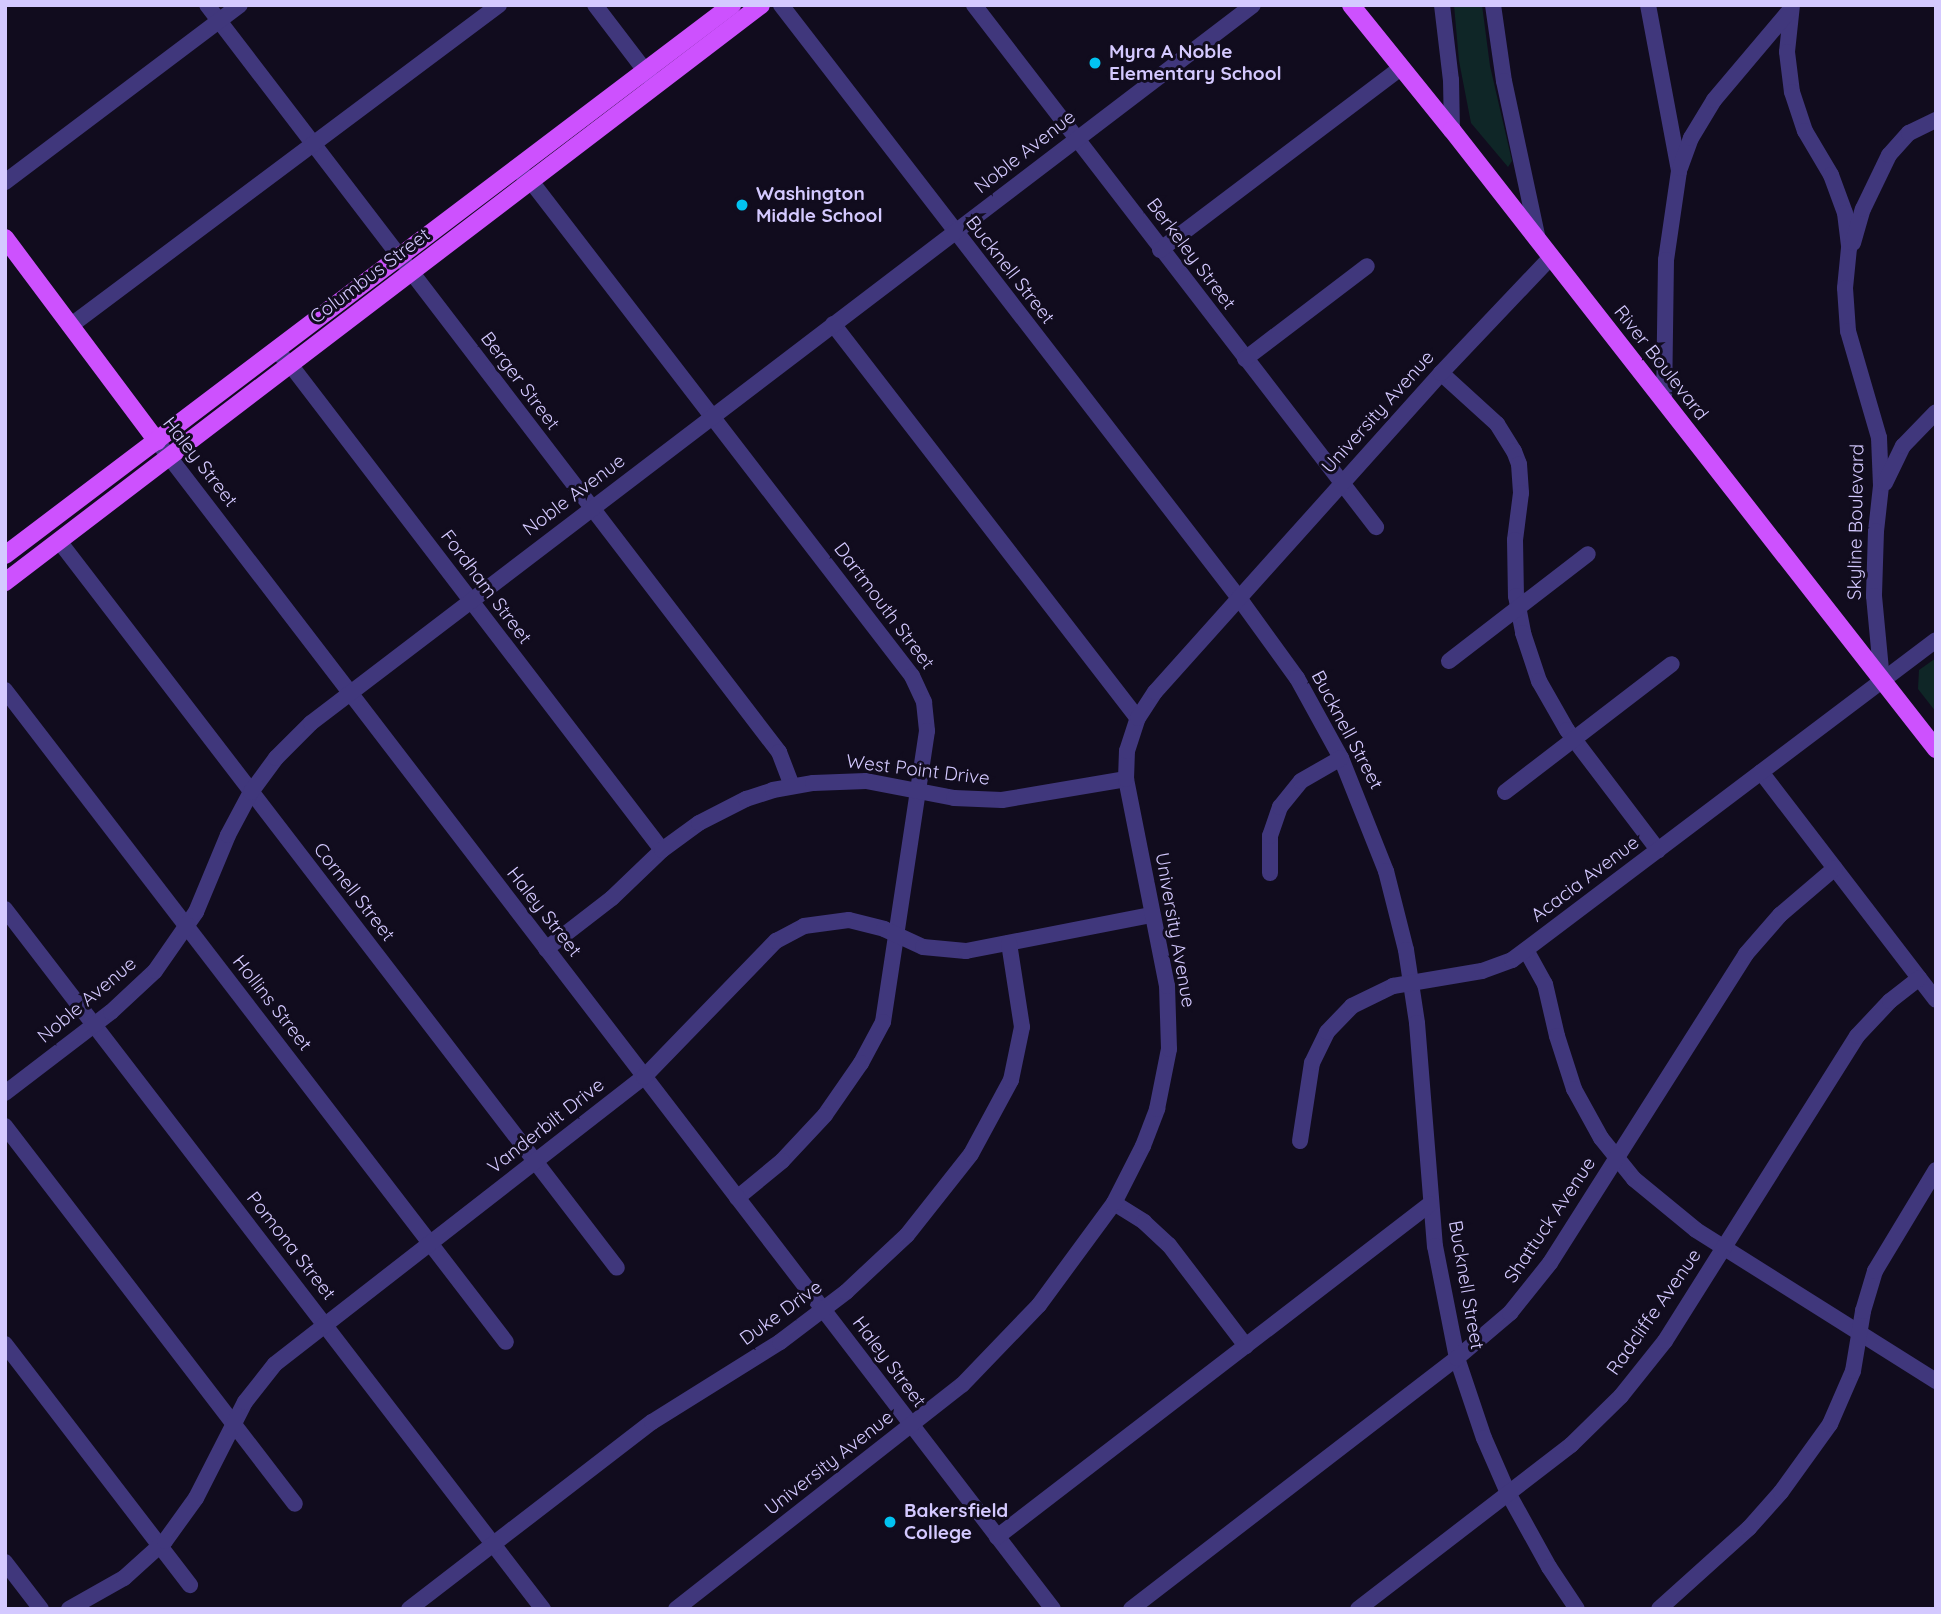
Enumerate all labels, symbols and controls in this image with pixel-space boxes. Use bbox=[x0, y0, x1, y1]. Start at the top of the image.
place label: Myra A Noble Elementary School bbox=[1109, 41, 1282, 85]
marker: Myra A Noble Elementary School bbox=[1087, 55, 1103, 71]
street label: Noble Avenue bbox=[970, 105, 1080, 199]
place label: Washington Middle School bbox=[756, 183, 883, 227]
street label: Berkeley Street bbox=[1142, 194, 1240, 314]
marker: Washington Middle School bbox=[734, 197, 750, 213]
street label: Bucknell Street bbox=[961, 211, 1059, 329]
street label: Columbus Street bbox=[305, 223, 435, 329]
street label: River Boulevard bbox=[1609, 301, 1713, 425]
street label: Berger Street bbox=[476, 328, 564, 434]
street label: University Avenue bbox=[1317, 346, 1439, 478]
street label: Haley Street bbox=[158, 412, 242, 512]
street label: Skyline Boulevard bbox=[1843, 444, 1869, 600]
street label: Noble Avenue bbox=[518, 449, 630, 541]
street label: Fordham Street bbox=[436, 525, 536, 649]
street label: Dartmouth Street bbox=[829, 538, 939, 674]
street label: Bucknell Street bbox=[1306, 667, 1388, 793]
street label: West Point Drive bbox=[845, 750, 991, 790]
street label: Acacia Avenue bbox=[1527, 831, 1643, 927]
street label: Cornell Street bbox=[308, 838, 400, 946]
street label: University Avenue bbox=[1150, 851, 1200, 1009]
street label: Haley Street bbox=[502, 862, 586, 962]
street label: Hollins Street bbox=[228, 951, 316, 1055]
street label: Noble Avenue bbox=[33, 952, 141, 1048]
street label: Vanderbilt Drive bbox=[483, 1073, 609, 1179]
street label: Shattuck Avenue bbox=[1499, 1153, 1601, 1287]
street label: Pomona Street bbox=[242, 1187, 340, 1305]
street label: Bucknell Street bbox=[1443, 1219, 1489, 1351]
street label: Radcliffe Avenue bbox=[1602, 1245, 1706, 1379]
street label: Duke Drive bbox=[736, 1276, 826, 1350]
street label: Haley Street bbox=[847, 1312, 931, 1412]
street label: University Avenue bbox=[760, 1406, 898, 1520]
place label: Bakersfield College bbox=[904, 1500, 1008, 1544]
marker: Bakersfield College bbox=[882, 1514, 898, 1530]

